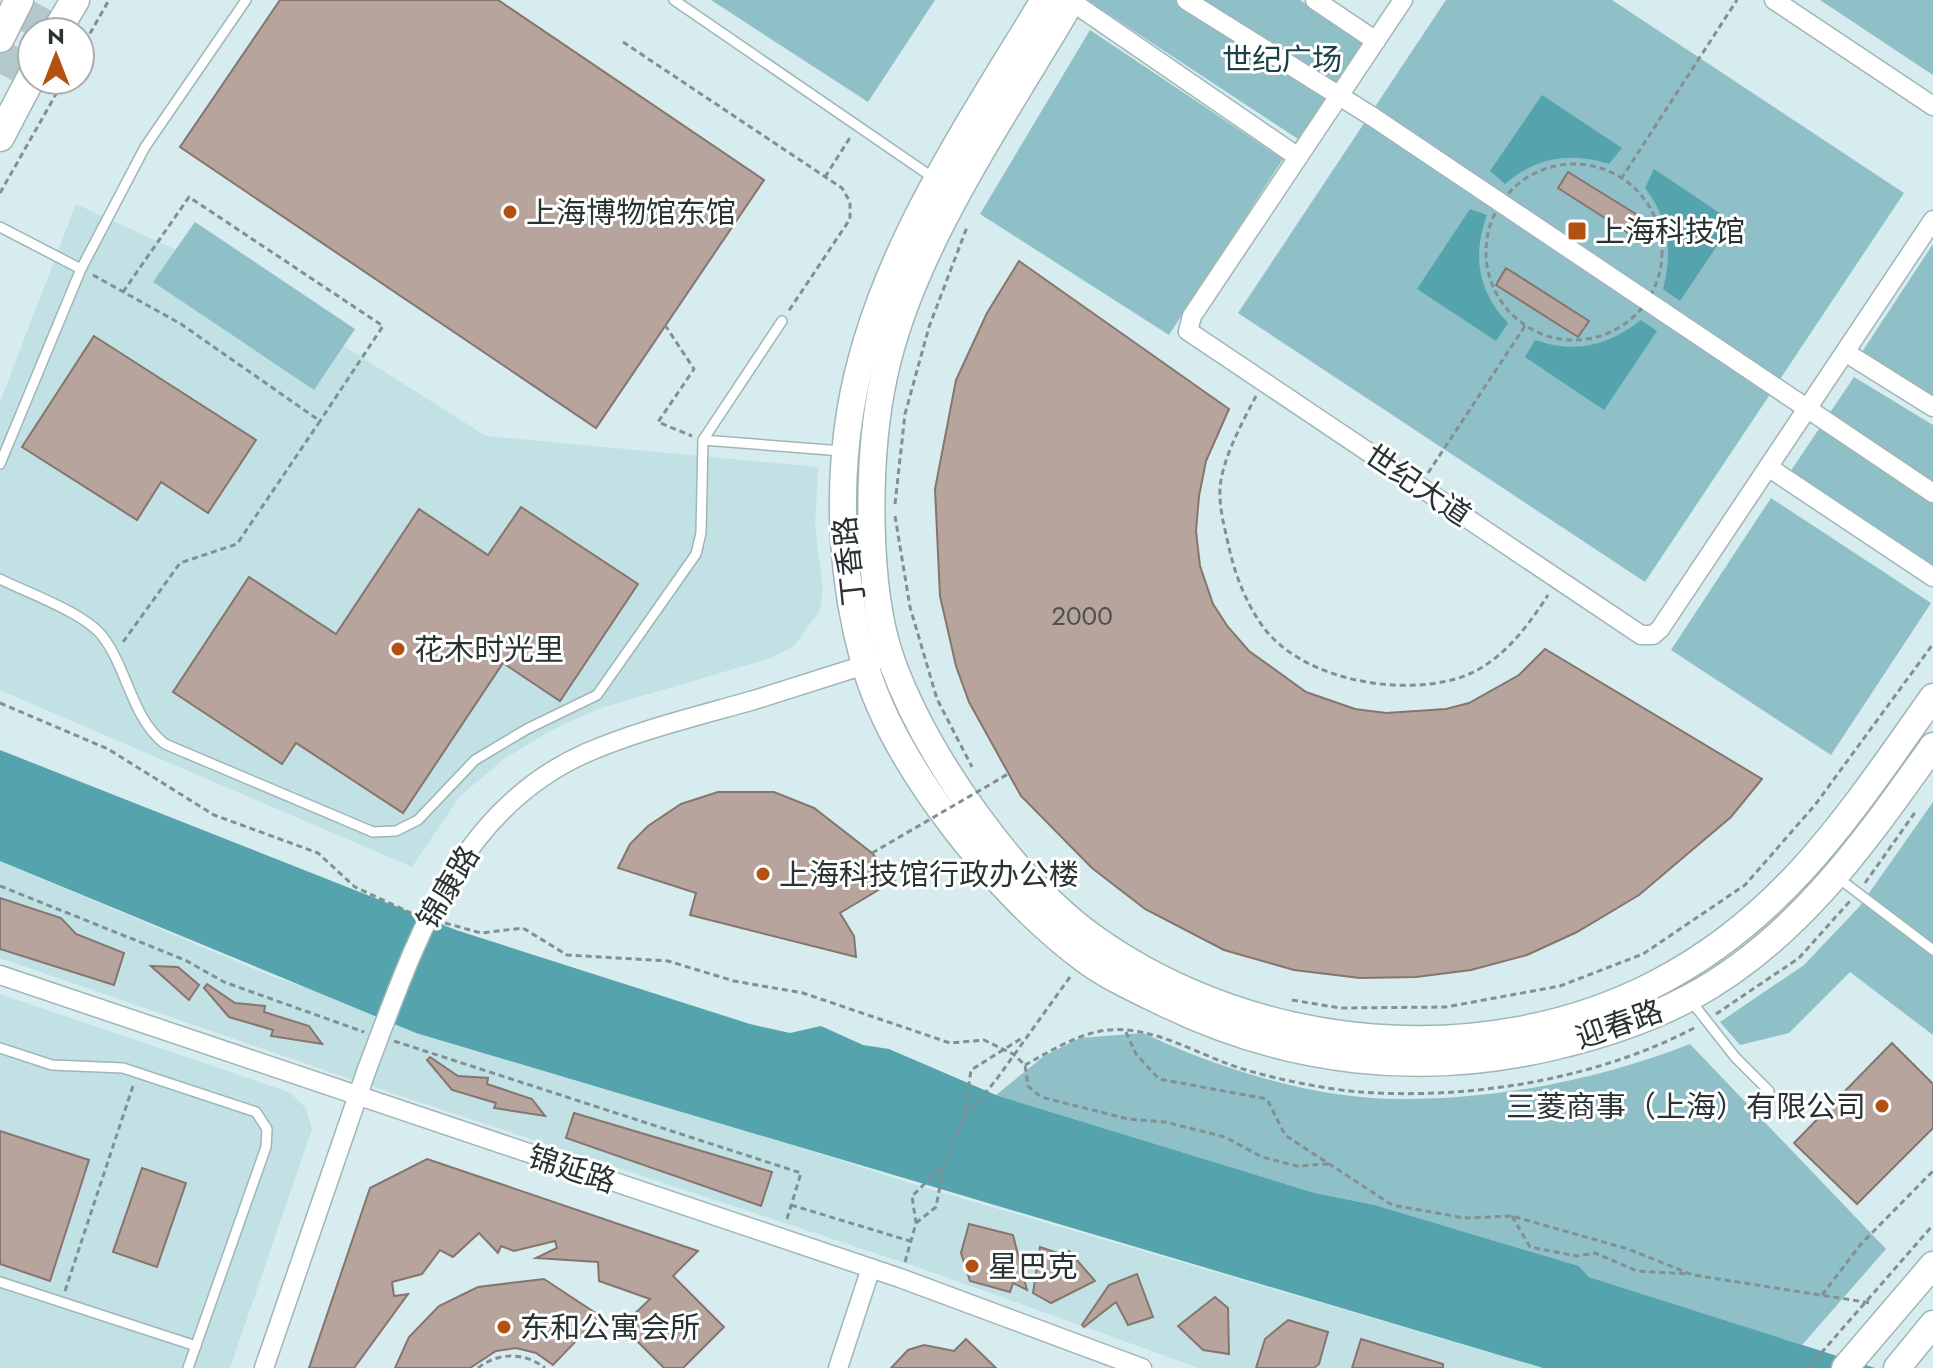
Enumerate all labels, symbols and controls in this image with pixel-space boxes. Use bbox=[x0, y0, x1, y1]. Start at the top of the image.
north arrow bbox=[16, 16, 96, 96]
text: N bbox=[47, 20, 65, 52]
park label: 世纪广场 bbox=[1222, 38, 1342, 81]
place label: 上海博物馆东馆 bbox=[526, 191, 736, 234]
marker: 上海博物馆东馆 bbox=[501, 203, 519, 221]
place label: 上海科技馆 bbox=[1595, 210, 1745, 253]
marker: 上海科技馆 bbox=[1566, 220, 1588, 242]
street label: 世纪大道 bbox=[1356, 434, 1480, 536]
street label: 丁香路 bbox=[823, 514, 875, 608]
house number: 2000 bbox=[1051, 597, 1113, 635]
place label: 花木时光里 bbox=[414, 628, 564, 671]
marker: 花木时光里 bbox=[389, 640, 407, 658]
street label: 锦康路 bbox=[406, 837, 490, 937]
place label: 上海科技馆行政办公楼 bbox=[779, 853, 1079, 896]
marker: 上海科技馆行政办公楼 bbox=[754, 865, 772, 883]
street label: 迎春路 bbox=[1569, 989, 1669, 1059]
place label: 三菱商事（上海）有限公司 bbox=[1506, 1085, 1866, 1128]
marker: 三菱商事（上海）有限公司 bbox=[1873, 1097, 1891, 1115]
street label: 锦延路 bbox=[523, 1135, 621, 1203]
place label: 星巴克 bbox=[988, 1245, 1078, 1288]
marker: 星巴克 bbox=[963, 1257, 981, 1275]
place label: 东和公寓会所 bbox=[520, 1306, 700, 1349]
marker: 东和公寓会所 bbox=[495, 1318, 513, 1336]

